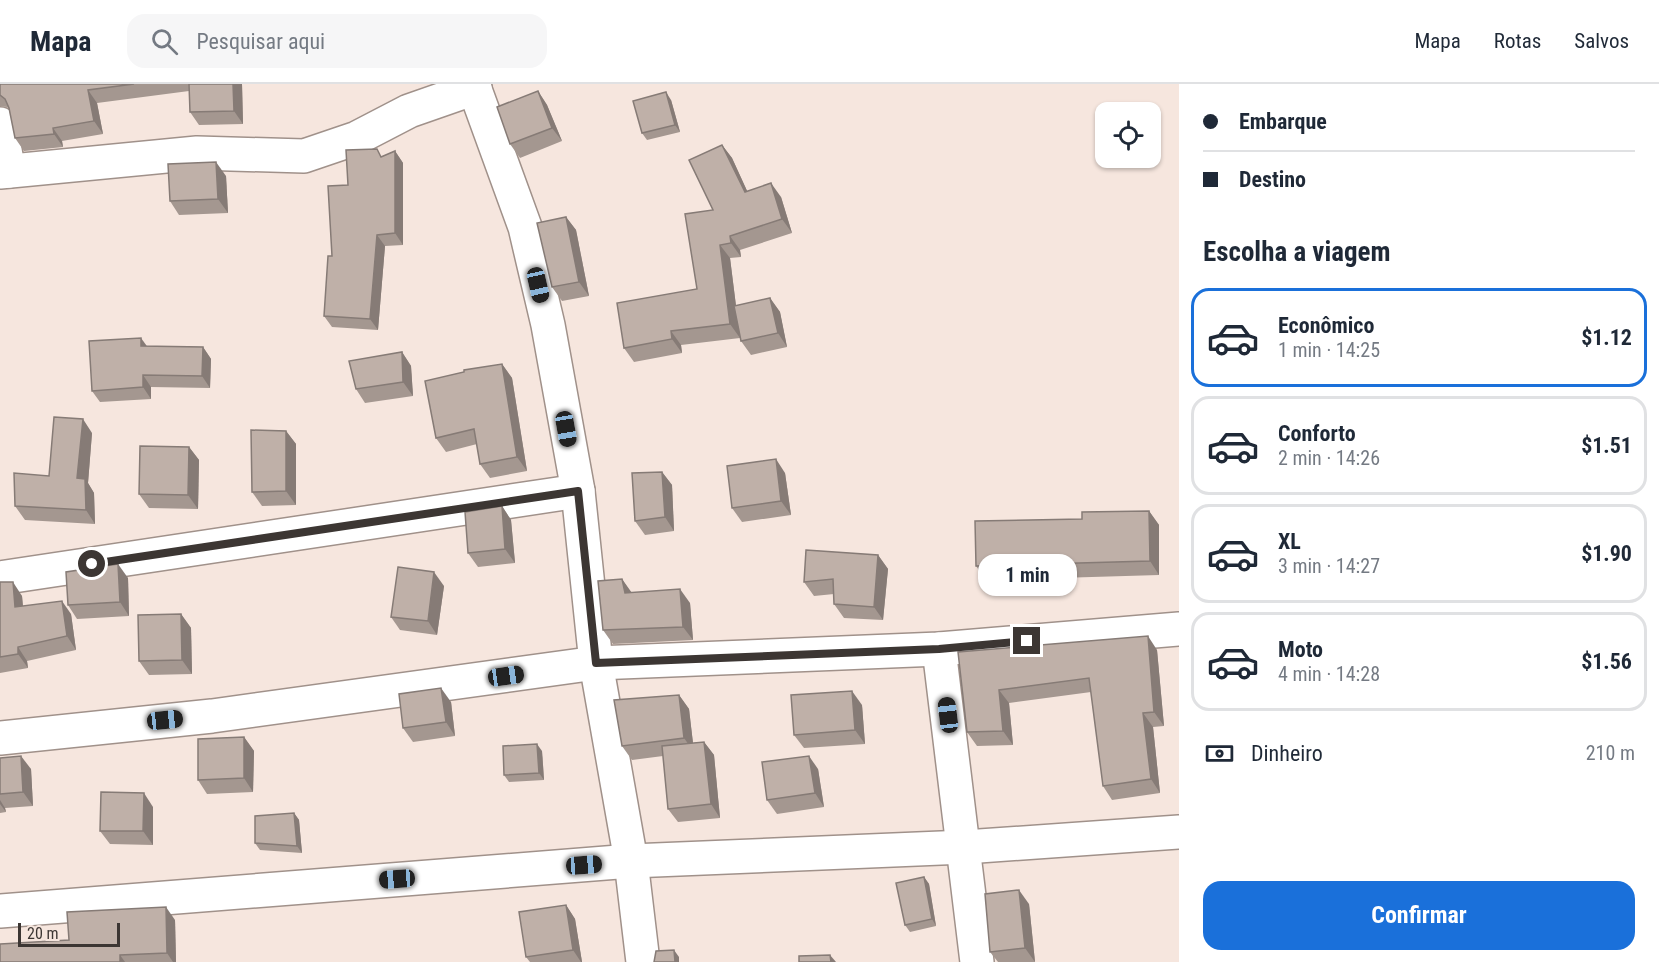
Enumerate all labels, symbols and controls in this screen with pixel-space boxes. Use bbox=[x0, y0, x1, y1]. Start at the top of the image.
search box bbox=[127, 14, 547, 68]
text: Mapa bbox=[30, 25, 91, 58]
icon: search bbox=[148, 25, 181, 58]
text: Pesquisar aqui bbox=[196, 29, 325, 54]
text: Mapa bbox=[1414, 29, 1461, 53]
text: Rotas bbox=[1494, 29, 1541, 53]
text: Salvos bbox=[1574, 29, 1629, 53]
map controls bbox=[1095, 102, 1161, 168]
button: locate bbox=[1095, 102, 1161, 168]
text: Embarque bbox=[1239, 109, 1327, 134]
text: Destino bbox=[1239, 167, 1306, 192]
text: Escolha a viagem bbox=[1203, 236, 1391, 268]
car bbox=[525, 265, 551, 305]
icon: car bbox=[1206, 311, 1260, 365]
text: Econômico bbox=[1278, 313, 1374, 338]
text: $1.12 bbox=[1581, 325, 1632, 350]
text: 1 min · 14:25 bbox=[1278, 338, 1380, 362]
car bbox=[554, 410, 578, 448]
icon: car bbox=[1206, 419, 1260, 473]
text: Conforto bbox=[1278, 421, 1356, 446]
text: $1.51 bbox=[1581, 433, 1632, 458]
text: 2 min · 14:26 bbox=[1278, 446, 1380, 470]
icon: car bbox=[1206, 527, 1260, 581]
text: XL bbox=[1278, 529, 1301, 554]
text: $1.90 bbox=[1581, 541, 1632, 566]
route start bbox=[78, 550, 105, 577]
callout: 1 min bbox=[978, 554, 1076, 596]
text: 3 min · 14:27 bbox=[1278, 554, 1380, 578]
text: 1 min bbox=[1005, 563, 1050, 587]
route end bbox=[1013, 627, 1040, 654]
icon: car bbox=[1206, 635, 1260, 689]
text: Moto bbox=[1278, 637, 1323, 662]
text: $1.56 bbox=[1581, 649, 1632, 674]
text: 4 min · 14:28 bbox=[1278, 662, 1380, 686]
car bbox=[487, 665, 525, 687]
car bbox=[937, 696, 959, 734]
car bbox=[146, 709, 184, 731]
icon: cash bbox=[1203, 737, 1236, 770]
text: Dinheiro bbox=[1251, 741, 1323, 766]
text: 210 m bbox=[1586, 741, 1635, 765]
car bbox=[565, 855, 603, 875]
car bbox=[378, 869, 416, 889]
button: Confirmar bbox=[1203, 881, 1635, 950]
scale bar bbox=[18, 920, 120, 948]
text: 20 m bbox=[27, 924, 59, 943]

